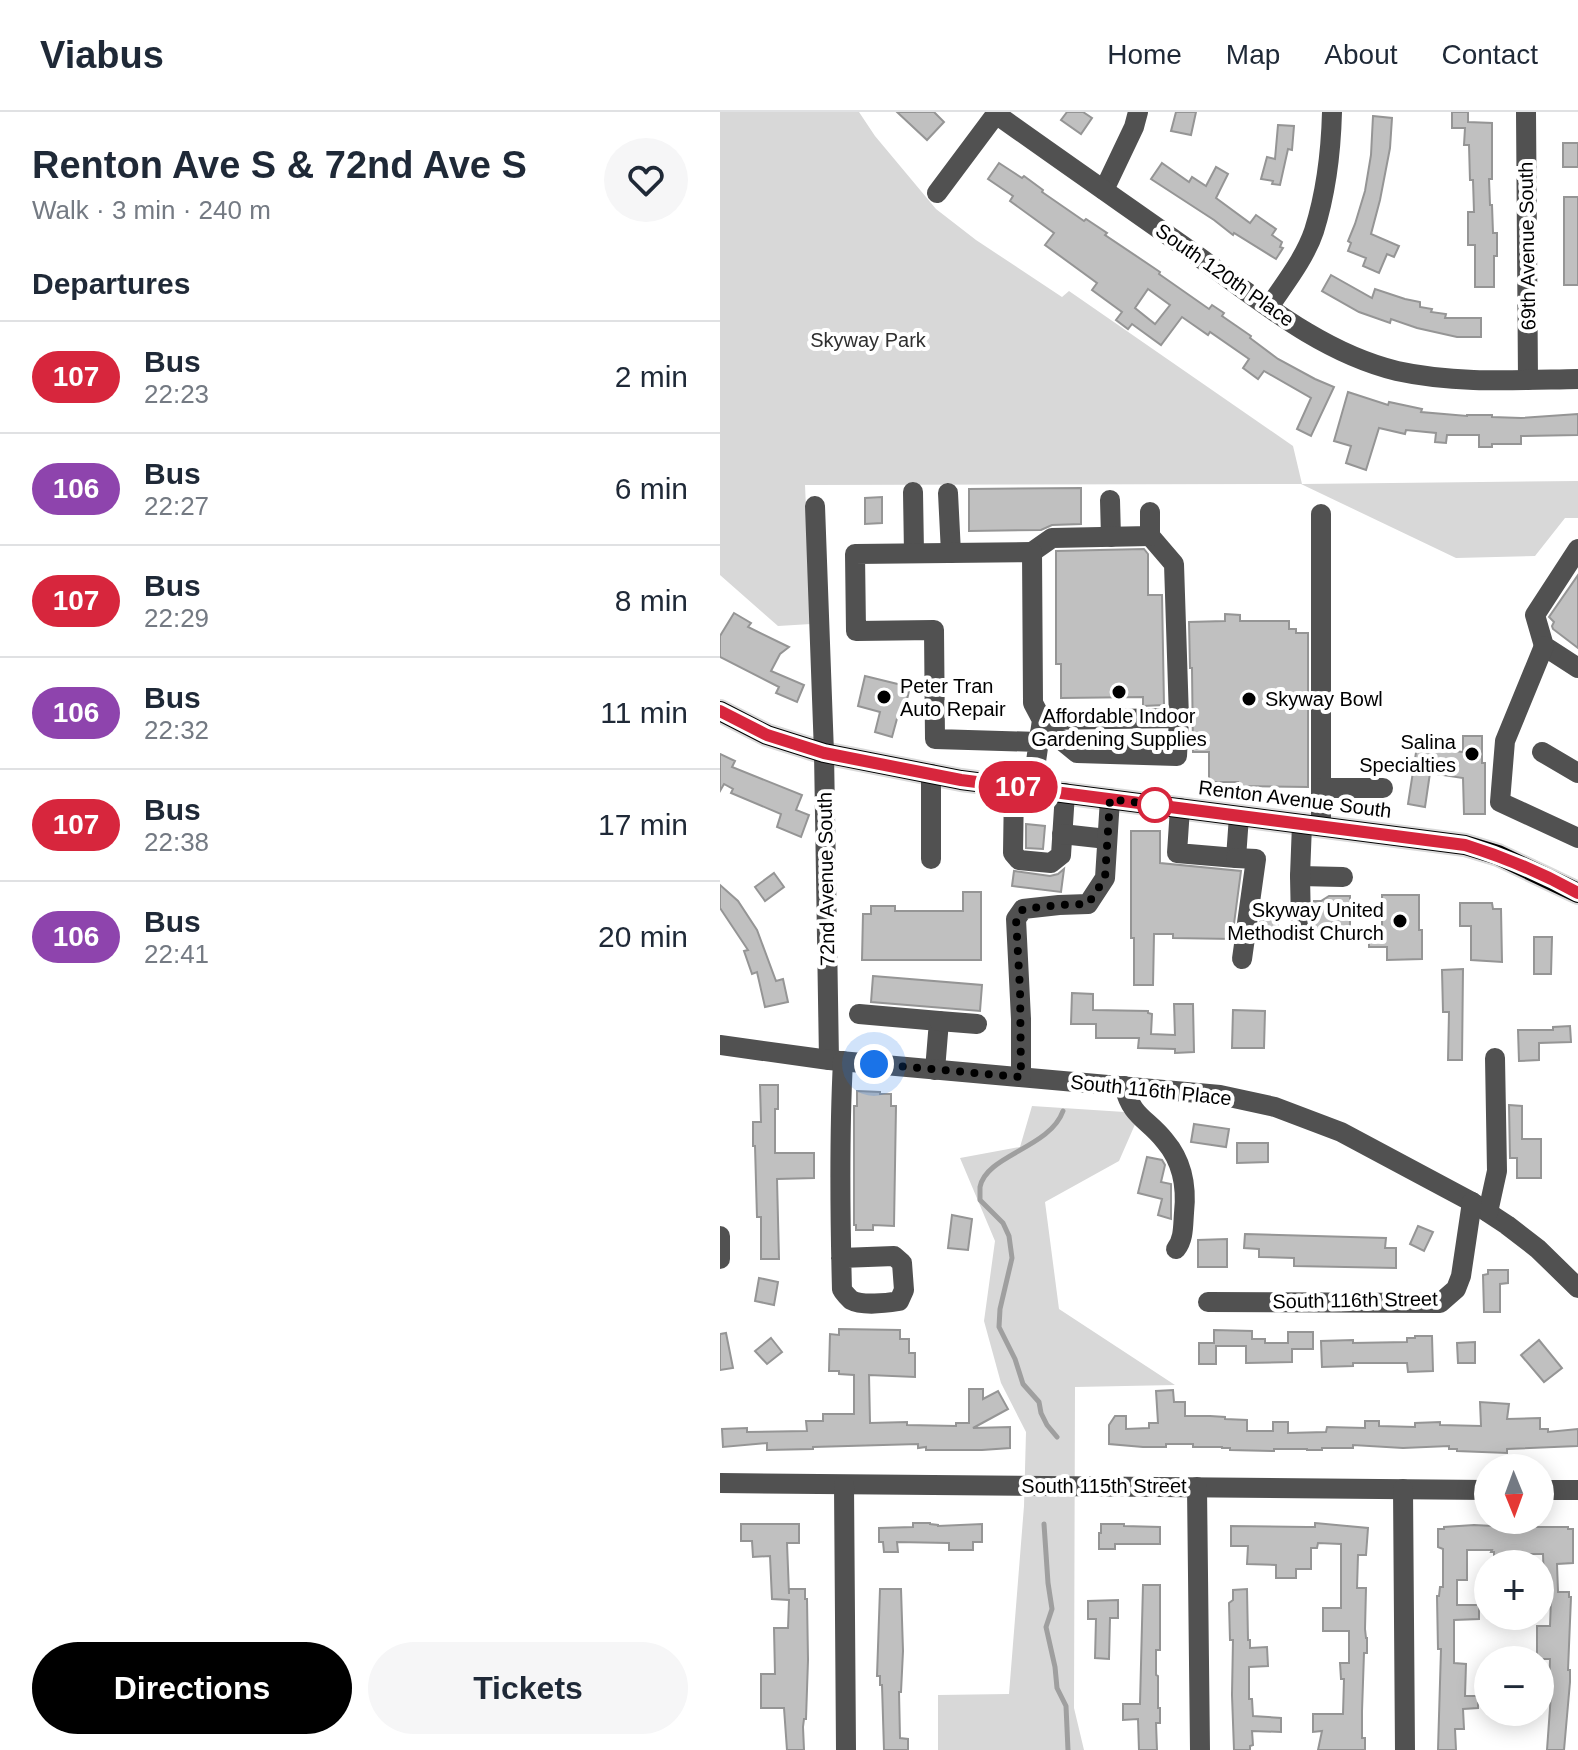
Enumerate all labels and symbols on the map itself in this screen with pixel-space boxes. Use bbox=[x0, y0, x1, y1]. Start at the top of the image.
street label: 69th Avenue South bbox=[1515, 161, 1539, 331]
street label: South 120th Place bbox=[1152, 219, 1298, 331]
park label: Skyway Park bbox=[810, 329, 927, 351]
place label: Peter Tran Auto Repair bbox=[900, 675, 1006, 720]
marker: Affordable Indoor Gardening Supplies bbox=[1110, 683, 1128, 701]
marker: Peter Tran Auto Repair bbox=[875, 688, 893, 706]
place label: Skyway Bowl bbox=[1265, 688, 1383, 710]
marker: Skyway Bowl bbox=[1240, 690, 1258, 708]
place label: Affordable Indoor Gardening Supplies bbox=[1031, 705, 1207, 750]
place label: Salina Specialties bbox=[1359, 731, 1457, 776]
marker: Salina Specialties bbox=[1463, 745, 1481, 763]
line badge: 107 bbox=[972, 761, 1064, 813]
street label: Renton Avenue South bbox=[1197, 776, 1393, 822]
unlabelled marker bbox=[1138, 788, 1172, 822]
street label: 72nd Avenue South bbox=[813, 792, 839, 966]
place label: Skyway United Methodist Church bbox=[1227, 899, 1384, 944]
marker: Skyway United Methodist Church bbox=[1391, 912, 1409, 930]
your location bbox=[854, 1044, 894, 1084]
street label: South 116th Place bbox=[1069, 1071, 1233, 1109]
street label: South 116th Street bbox=[1272, 1288, 1438, 1312]
north arrow bbox=[1474, 1454, 1554, 1534]
street label: South 115th Street bbox=[1021, 1475, 1187, 1497]

